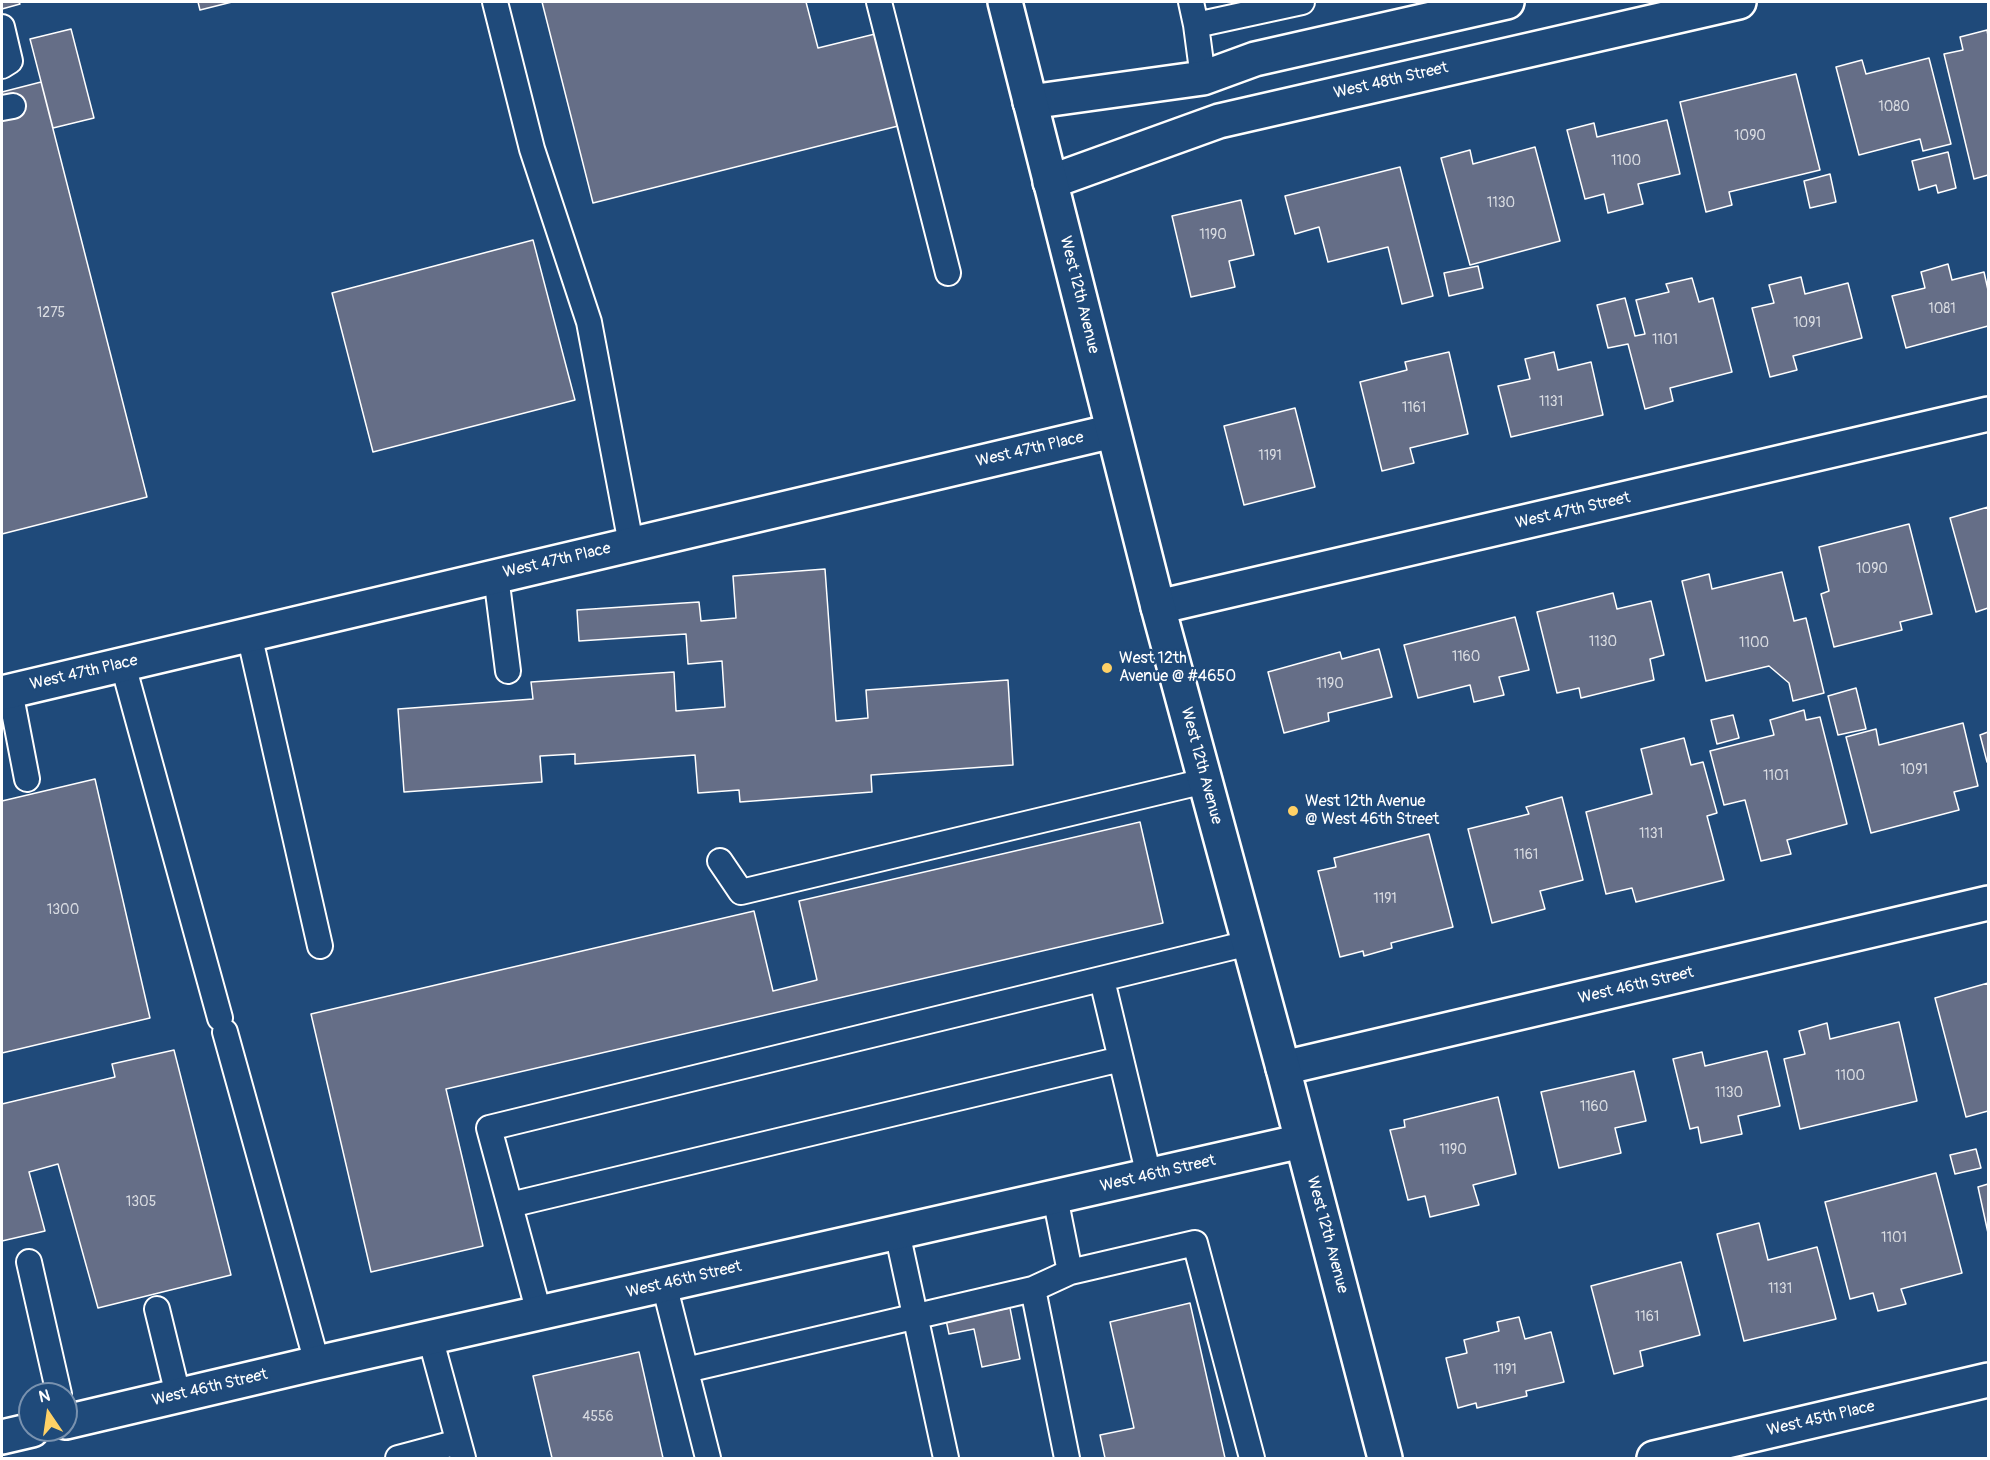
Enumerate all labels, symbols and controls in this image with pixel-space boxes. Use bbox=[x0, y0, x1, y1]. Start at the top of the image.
street label: West 48th Street bbox=[1332, 59, 1450, 103]
house number: 1080 bbox=[1878, 99, 1910, 115]
house number: 1090 bbox=[1734, 128, 1766, 144]
house number: 1100 bbox=[1611, 153, 1641, 169]
house number: 1130 bbox=[1487, 195, 1515, 211]
house number: 1190 bbox=[1199, 227, 1227, 243]
street label: West 12th Avenue bbox=[1055, 234, 1103, 356]
house number: 1081 bbox=[1928, 301, 1956, 317]
house number: 1275 bbox=[37, 305, 65, 321]
house number: 1091 bbox=[1793, 315, 1821, 331]
house number: 1101 bbox=[1652, 332, 1678, 348]
house number: 1131 bbox=[1539, 394, 1563, 410]
house number: 1161 bbox=[1402, 400, 1426, 416]
street label: West 47th Place bbox=[974, 428, 1086, 472]
house number: 1191 bbox=[1258, 448, 1282, 464]
street label: West 47th Street bbox=[1514, 488, 1632, 534]
street label: West 47th Place bbox=[501, 539, 613, 583]
house number: 1090 bbox=[1856, 561, 1888, 577]
house number: 1130 bbox=[1589, 634, 1617, 650]
house number: 1100 bbox=[1739, 635, 1769, 651]
place label: West 12th Avenue @ #4650 bbox=[1119, 649, 1236, 687]
house number: 1160 bbox=[1452, 649, 1480, 665]
street label: West 47th Place bbox=[28, 651, 140, 695]
marker: West 12th Avenue @ #4650 bbox=[1100, 661, 1114, 675]
house number: 1190 bbox=[1316, 676, 1344, 692]
street label: West 12th Avenue bbox=[1176, 705, 1226, 827]
house number: 1091 bbox=[1900, 762, 1928, 778]
house number: 1101 bbox=[1763, 768, 1789, 784]
place label: West 12th Avenue @ West 46th Street bbox=[1305, 792, 1439, 830]
marker: West 12th Avenue @ West 46th Street bbox=[1286, 804, 1300, 818]
house number: 1131 bbox=[1639, 826, 1663, 842]
house number: 1161 bbox=[1514, 847, 1538, 863]
house number: 1191 bbox=[1373, 891, 1397, 907]
house number: 1300 bbox=[47, 902, 79, 918]
street label: West 46th Street bbox=[1576, 963, 1696, 1009]
house number: 1100 bbox=[1835, 1068, 1865, 1084]
house number: 1130 bbox=[1715, 1085, 1743, 1101]
house number: 1160 bbox=[1580, 1099, 1608, 1115]
house number: 1190 bbox=[1439, 1142, 1467, 1158]
street label: West 46th Street bbox=[1098, 1151, 1218, 1197]
street label: West 12th Avenue bbox=[1302, 1174, 1352, 1296]
house number: 1305 bbox=[126, 1194, 156, 1210]
house number: 1101 bbox=[1881, 1230, 1907, 1246]
street label: West 46th Street bbox=[624, 1257, 744, 1303]
house number: 1131 bbox=[1768, 1281, 1792, 1297]
house number: 1161 bbox=[1635, 1309, 1659, 1325]
house number: 1191 bbox=[1493, 1362, 1517, 1378]
street label: West 46th Street bbox=[150, 1365, 270, 1411]
north arrow bbox=[18, 1382, 78, 1442]
text: N bbox=[37, 1385, 52, 1407]
street label: West 45th Place bbox=[1765, 1397, 1877, 1441]
house number: 4556 bbox=[582, 1409, 614, 1425]

